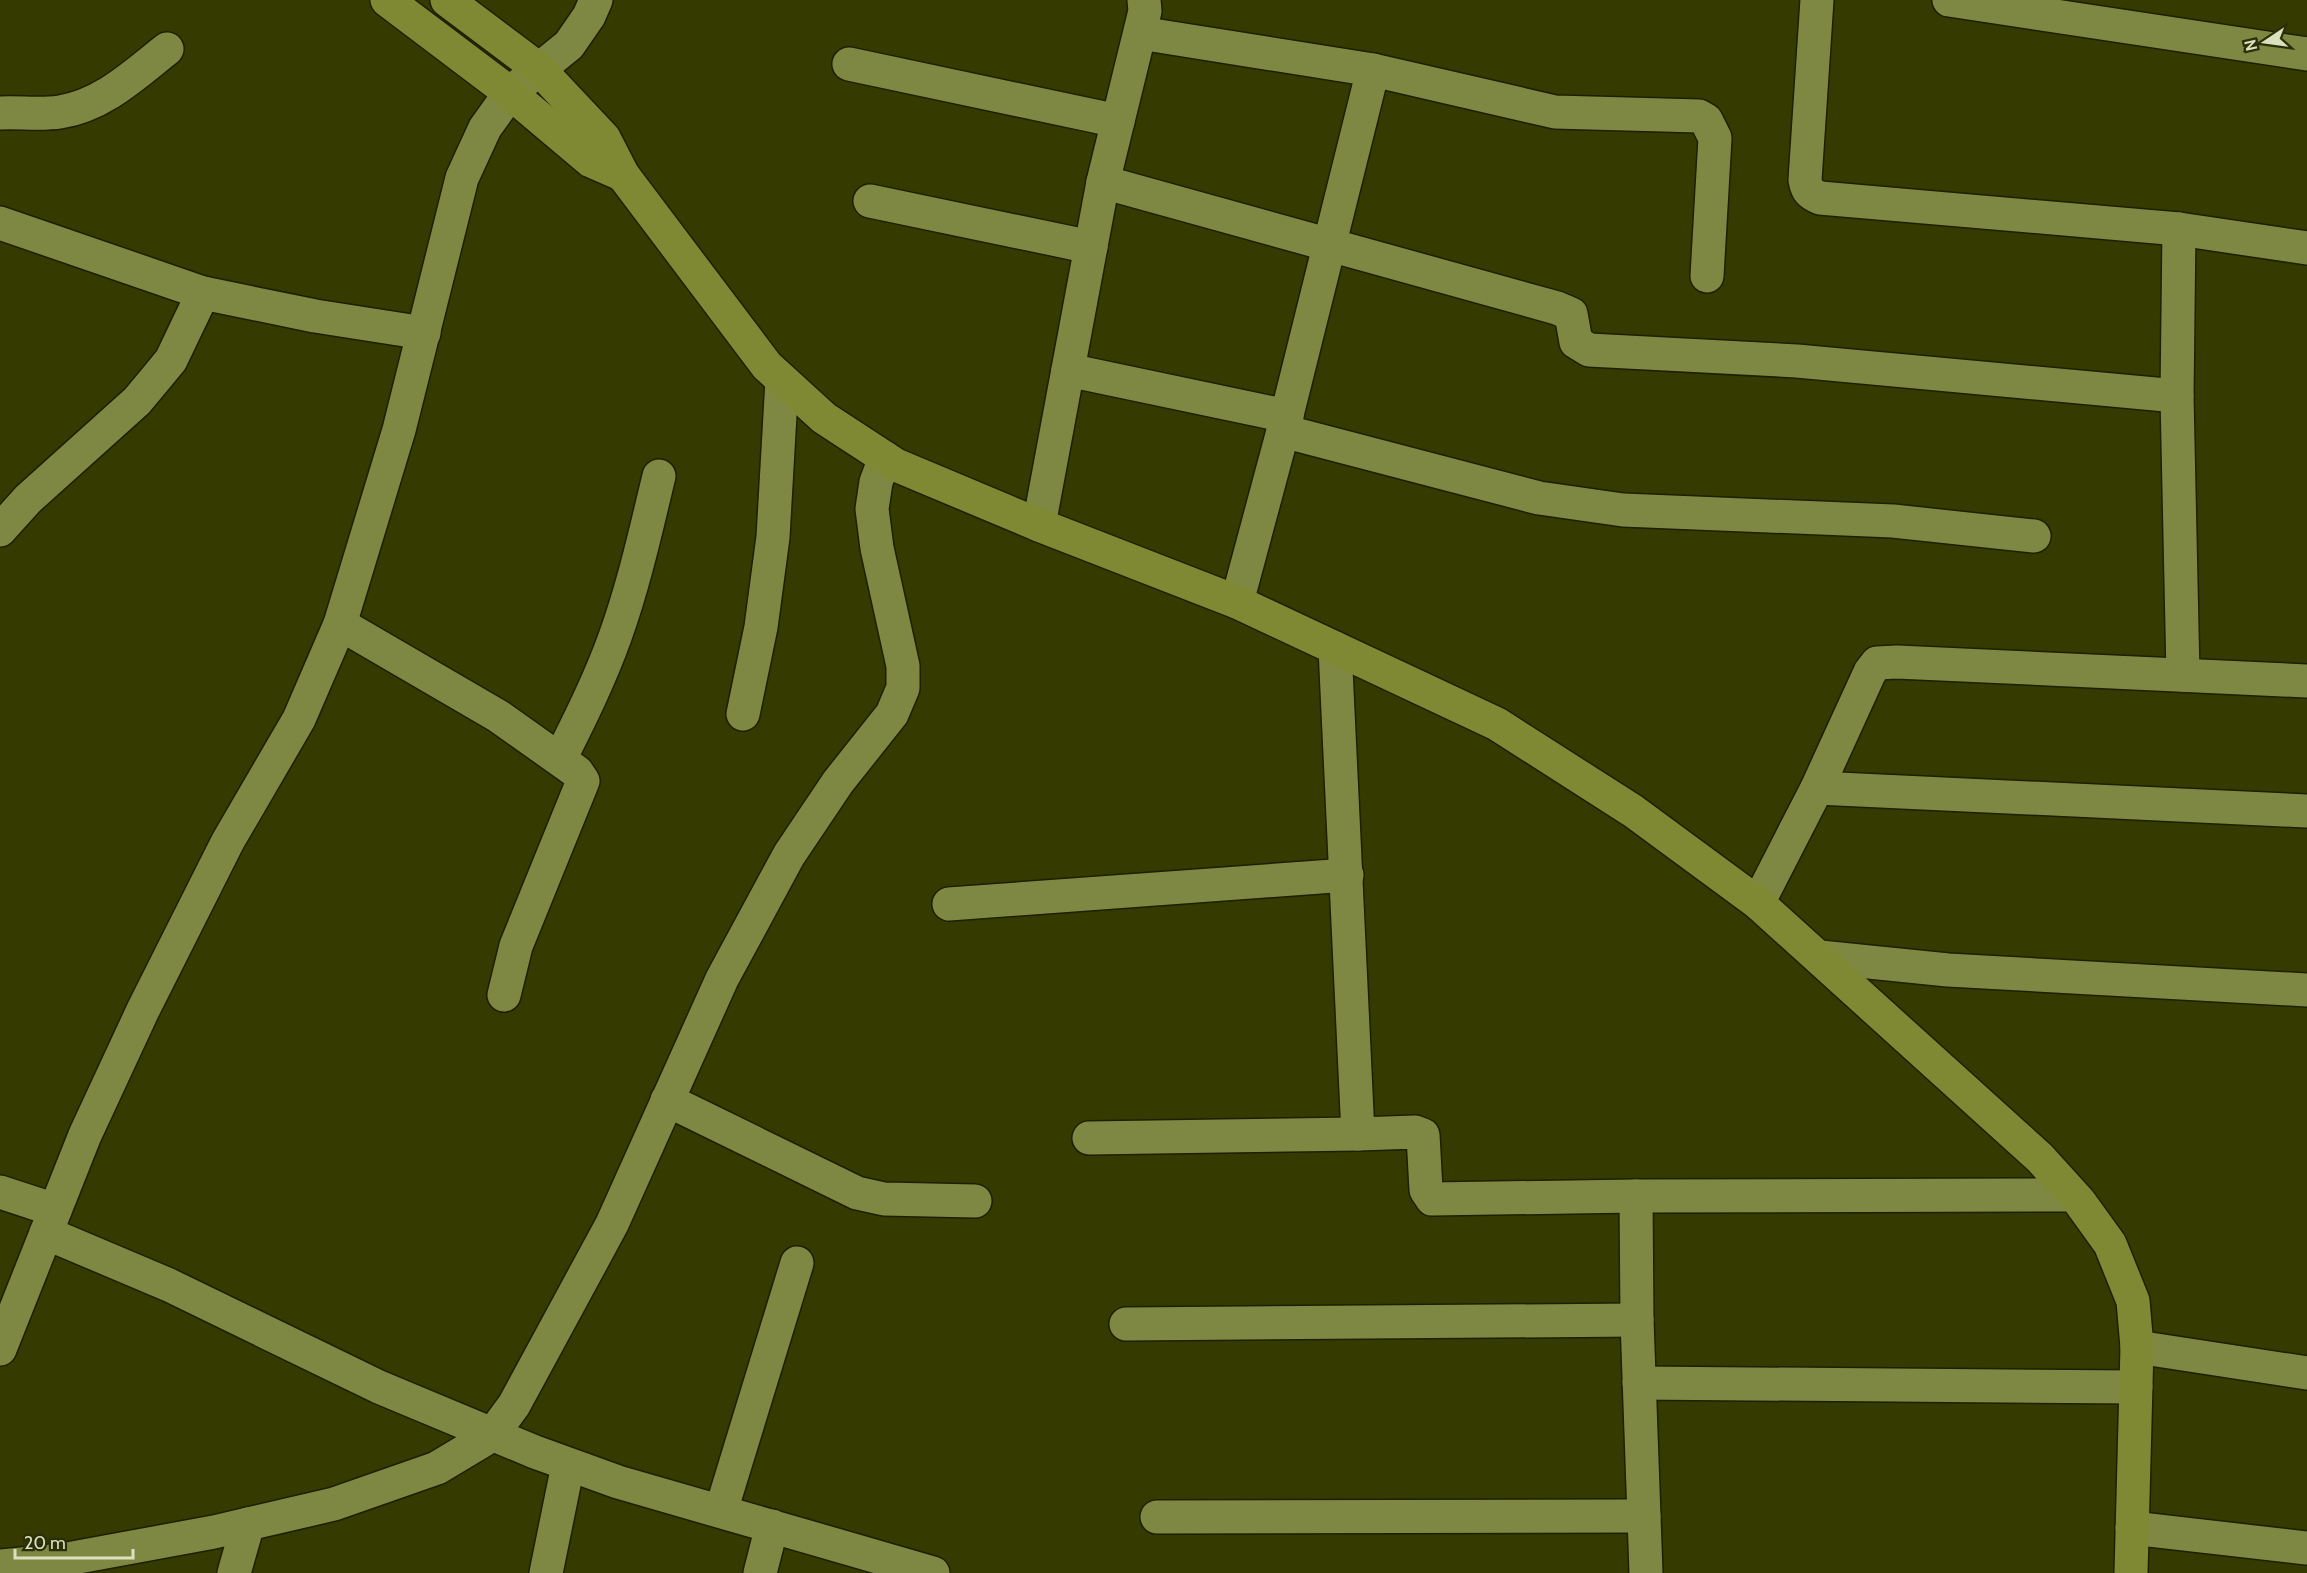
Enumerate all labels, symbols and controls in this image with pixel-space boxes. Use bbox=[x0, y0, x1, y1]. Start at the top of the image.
north arrow bbox=[2235, 12, 2295, 72]
text: N bbox=[2240, 38, 2261, 53]
scale bar bbox=[15, 1522, 134, 1560]
text: 20 m bbox=[24, 1532, 66, 1554]

